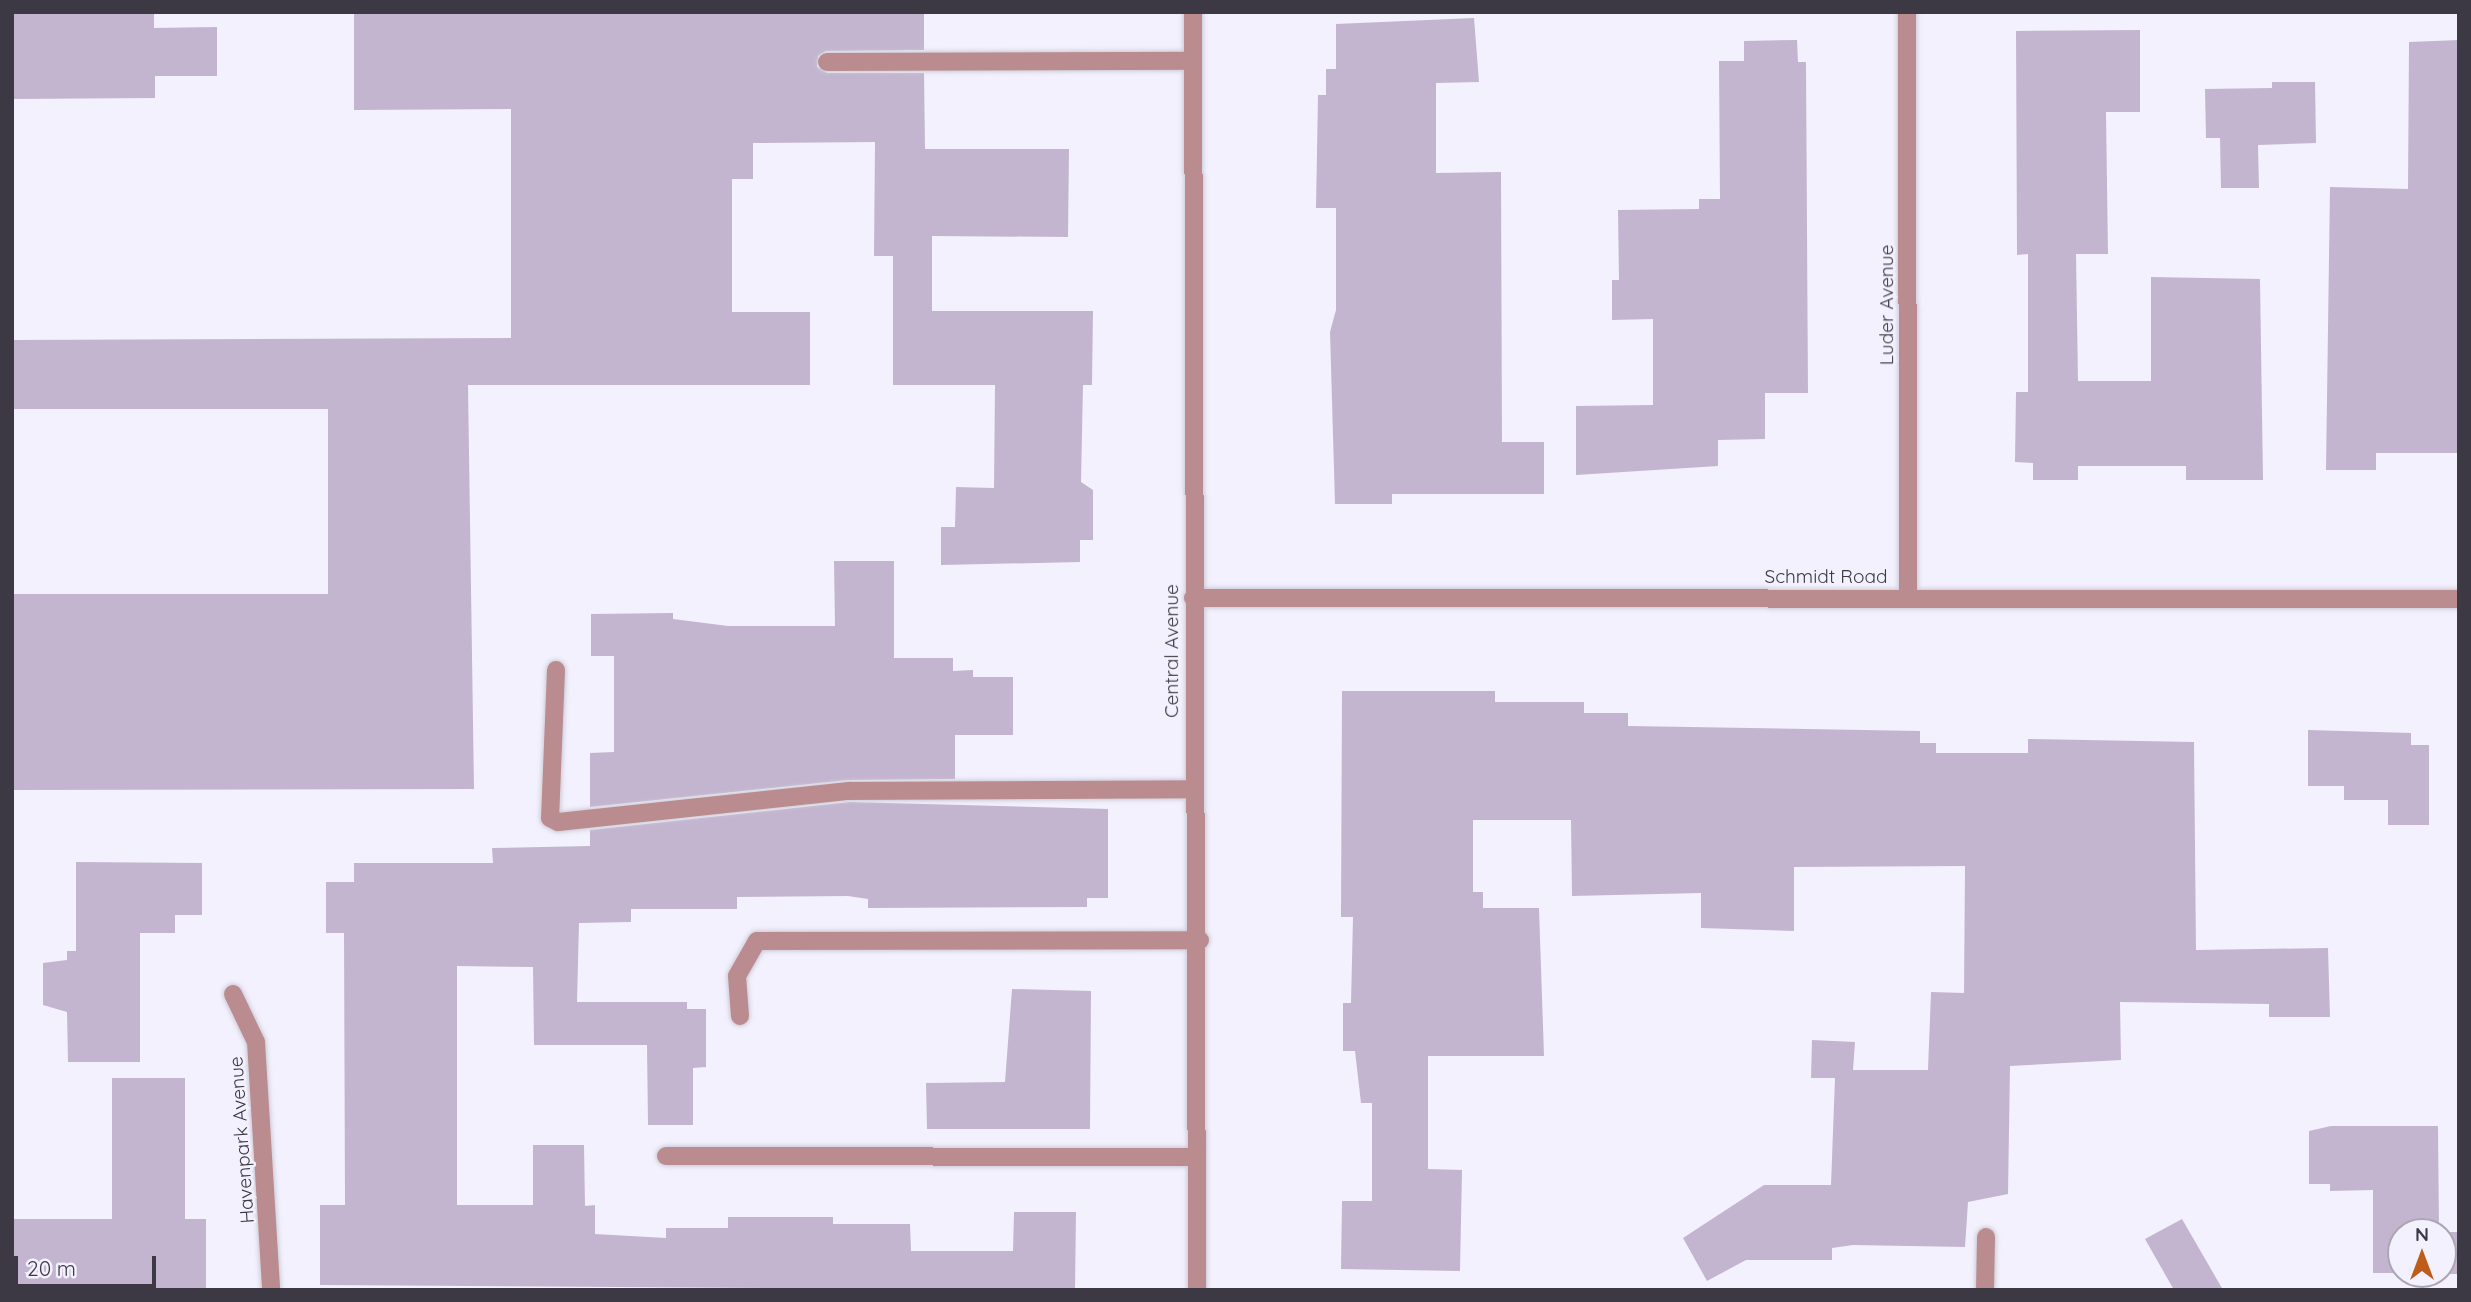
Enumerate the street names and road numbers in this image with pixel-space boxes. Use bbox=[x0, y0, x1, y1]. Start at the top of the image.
street label: Luder Avenue bbox=[1876, 245, 1898, 365]
street label: Schmidt Road bbox=[1765, 566, 1887, 588]
street label: Central Avenue bbox=[1161, 584, 1183, 718]
street label: Havenpark Avenue bbox=[225, 1056, 259, 1224]

